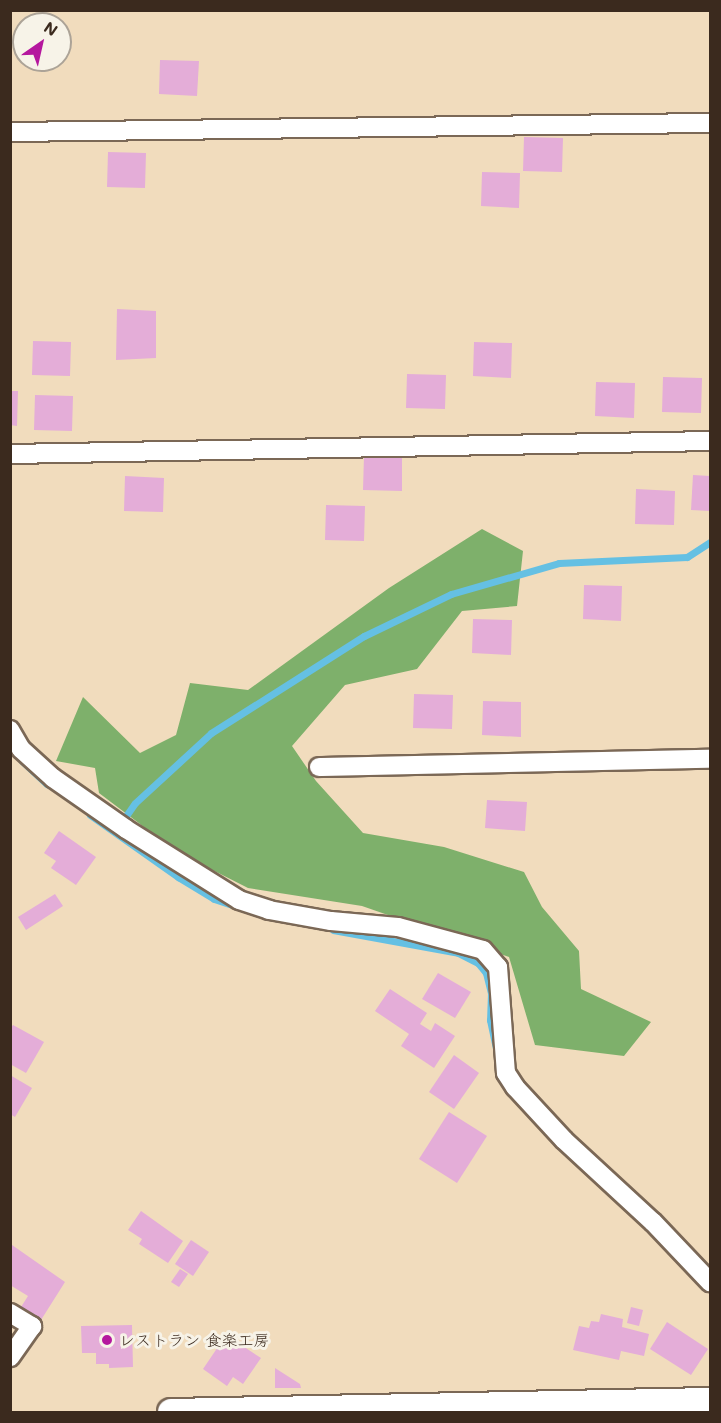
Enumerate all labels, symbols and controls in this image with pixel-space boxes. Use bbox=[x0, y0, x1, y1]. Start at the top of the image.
north arrow bbox=[12, 12, 72, 72]
text: N bbox=[40, 16, 62, 40]
place label: レストラン 食楽工房 bbox=[119, 1330, 268, 1350]
marker: レストラン 食楽工房 bbox=[100, 1333, 114, 1347]

